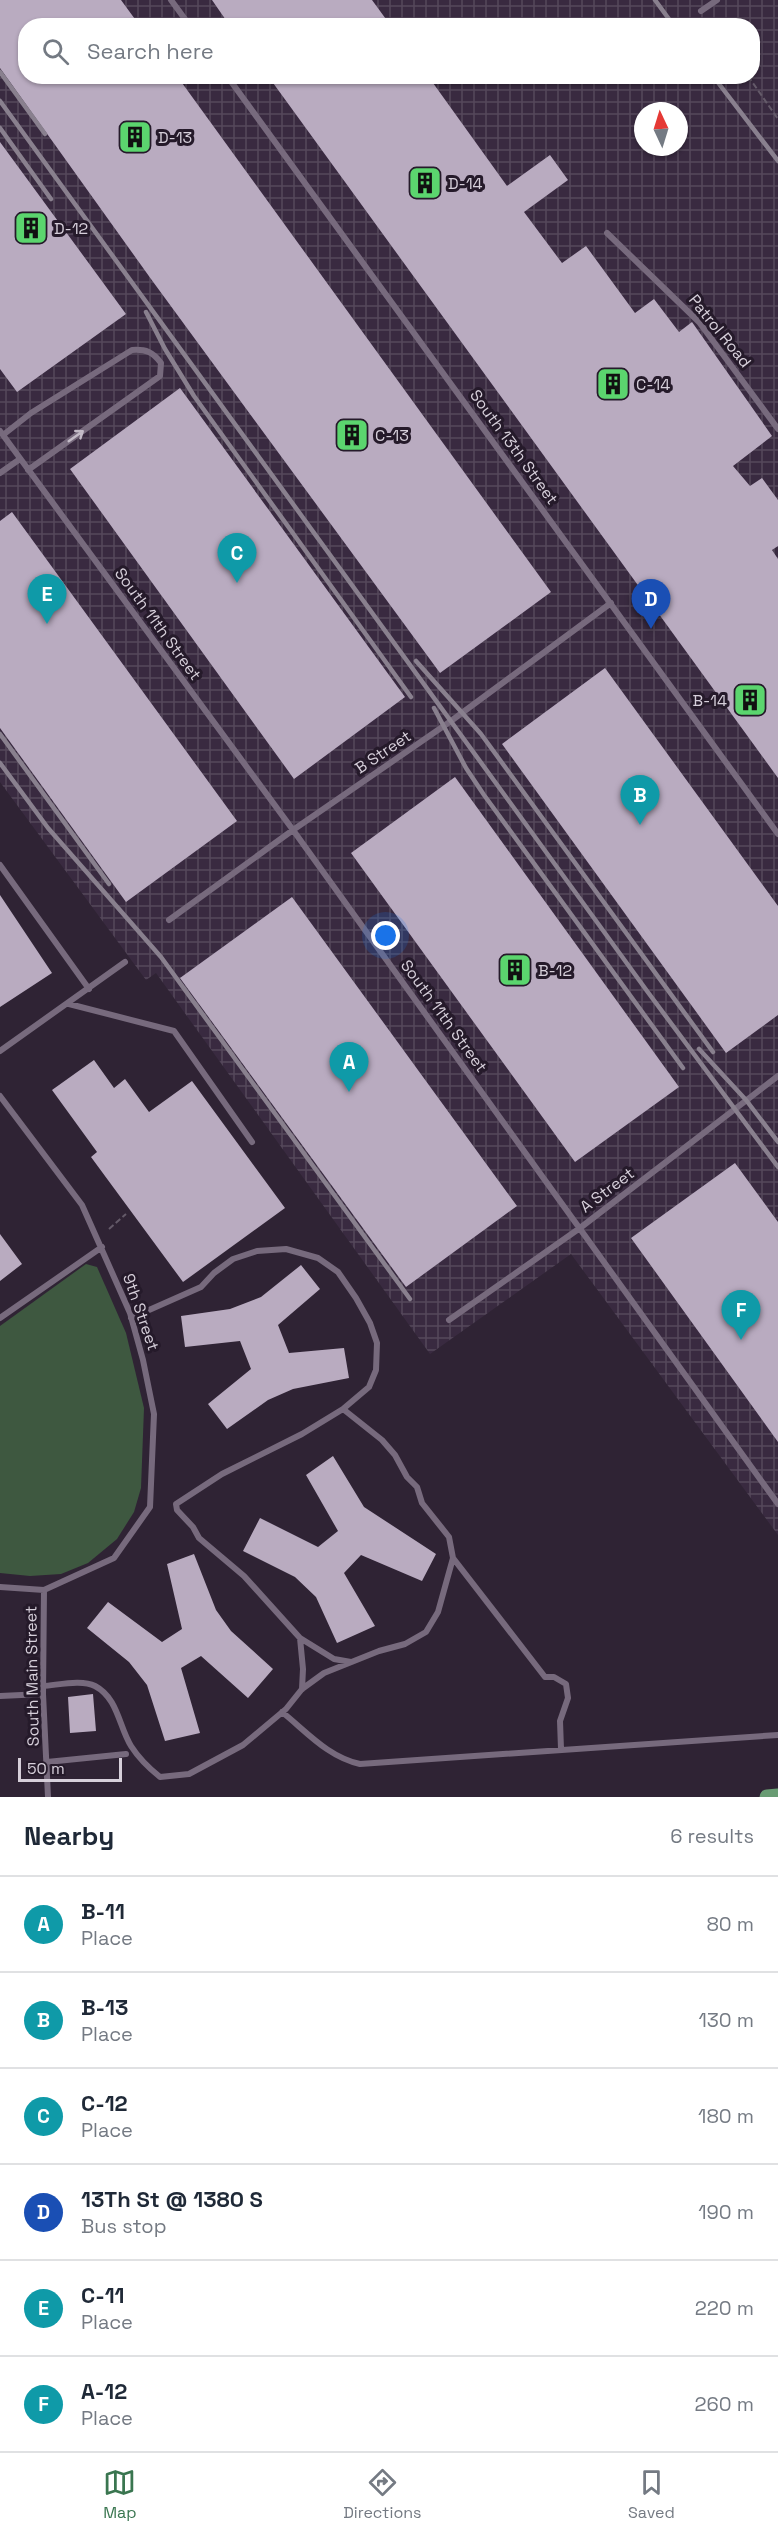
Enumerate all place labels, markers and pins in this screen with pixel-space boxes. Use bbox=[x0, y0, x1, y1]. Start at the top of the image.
building icon: D-13 bbox=[117, 119, 153, 155]
place label: D-13 bbox=[158, 127, 192, 148]
building icon: D-14 bbox=[407, 165, 443, 201]
place label: D-14 bbox=[448, 173, 483, 194]
building icon: D-12 bbox=[13, 210, 49, 246]
place label: D-12 bbox=[54, 218, 88, 239]
building icon: C-14 bbox=[595, 366, 631, 402]
place label: C-14 bbox=[636, 374, 670, 395]
building icon: C-13 bbox=[334, 417, 370, 453]
place label: C-13 bbox=[375, 425, 409, 446]
pin: C bbox=[218, 534, 256, 583]
pin: E bbox=[28, 574, 66, 624]
pin: D bbox=[632, 580, 670, 629]
building icon: B-14 bbox=[732, 682, 768, 718]
place label: B-14 bbox=[692, 690, 727, 711]
pin: B bbox=[620, 776, 660, 825]
building icon: B-12 bbox=[497, 952, 533, 988]
place label: B-12 bbox=[538, 960, 572, 981]
pin: A bbox=[330, 1042, 368, 1092]
pin: F bbox=[722, 1290, 760, 1340]

